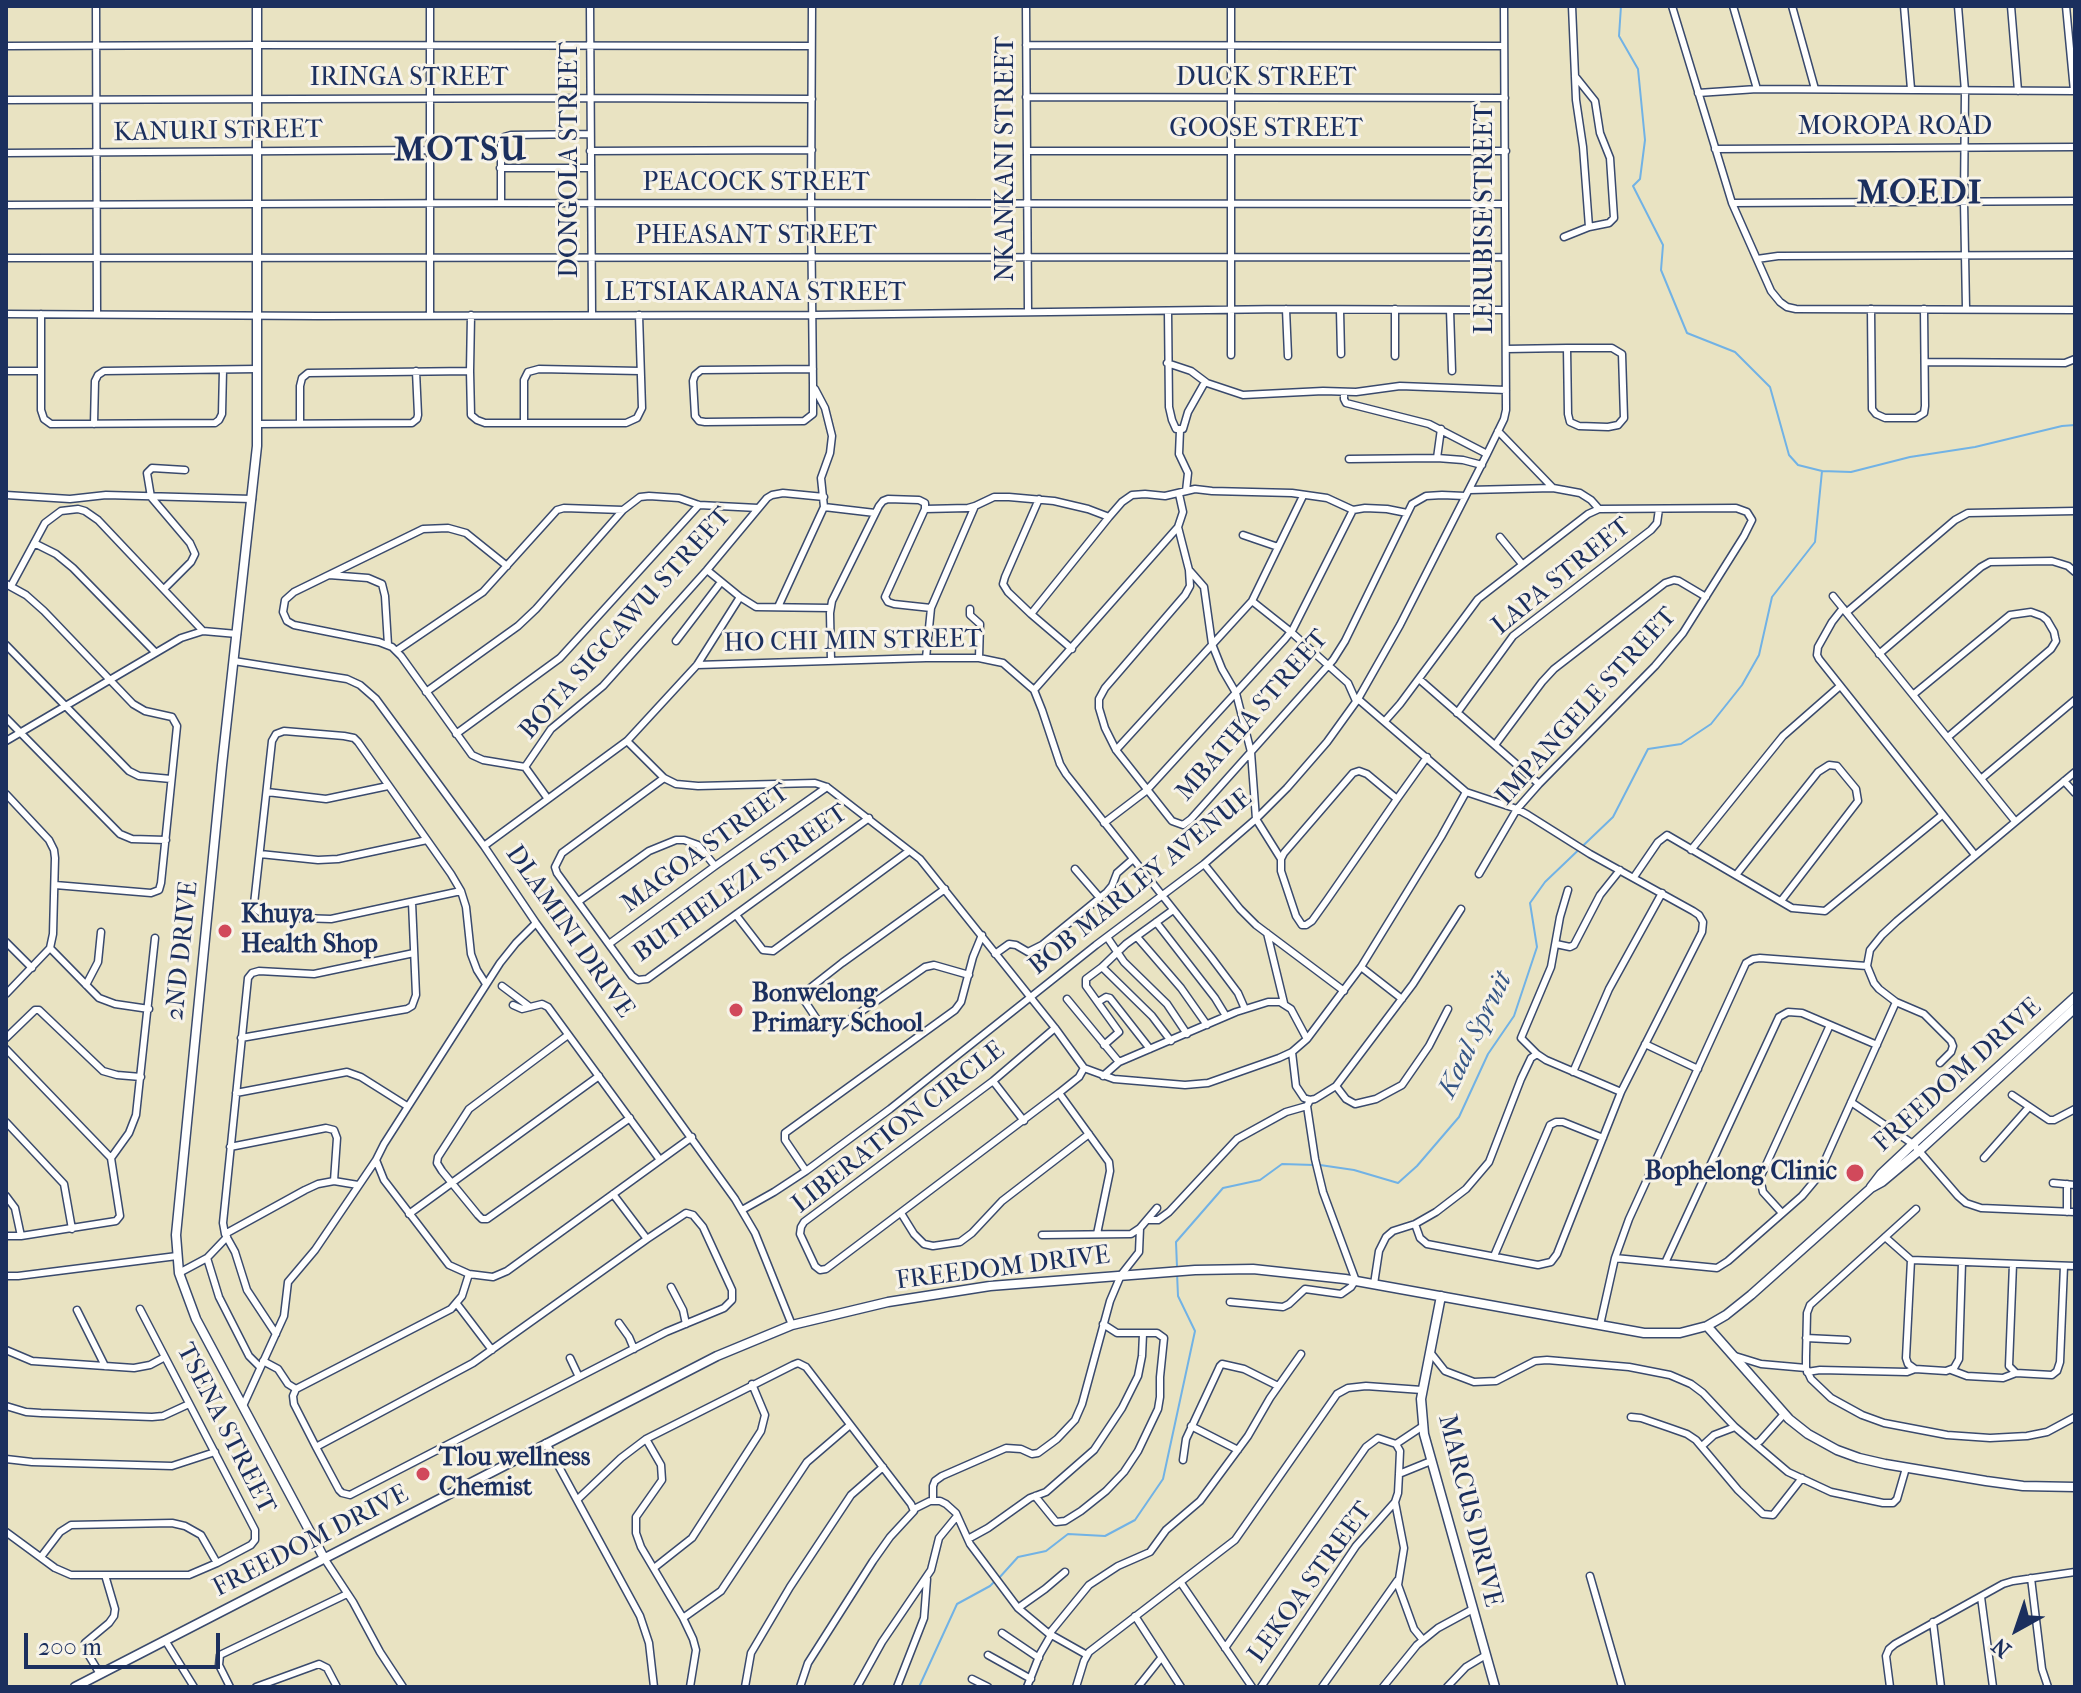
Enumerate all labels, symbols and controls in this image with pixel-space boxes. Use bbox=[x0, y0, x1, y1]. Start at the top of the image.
street label: NKANKANI STREET bbox=[991, 36, 1023, 282]
street label: DONGOLA STREET bbox=[555, 42, 587, 278]
street label: IRINGA STREET bbox=[310, 63, 508, 95]
street label: DUCK STREET bbox=[1176, 63, 1356, 95]
street label: LERUBISE STREET bbox=[1470, 104, 1502, 334]
street label: MOROPA ROAD bbox=[1798, 112, 1992, 144]
street label: GOOSE STREET bbox=[1169, 114, 1363, 146]
street label: KANURI STREET bbox=[113, 115, 323, 149]
district label: MOTSU bbox=[394, 132, 528, 172]
street label: PEACOCK STREET bbox=[643, 168, 869, 200]
district label: MOEDI bbox=[1857, 175, 1983, 215]
street label: PHEASANT STREET bbox=[636, 221, 876, 253]
street label: LETSIAKARANA STREET bbox=[604, 278, 906, 310]
street label: BOTA SIGCAWU STREET bbox=[514, 502, 738, 746]
street label: LAPA STREET bbox=[1486, 512, 1638, 642]
street label: IMPANGELE STREET bbox=[1490, 602, 1684, 812]
street label: HO CHI MIN STREET bbox=[723, 624, 983, 660]
street label: MBATHA STREET bbox=[1170, 624, 1336, 808]
street label: MAGOA STREET bbox=[616, 778, 796, 920]
street label: BOB MARLEY AVENUE bbox=[1023, 783, 1259, 983]
street label: BUTHELEZI STREET bbox=[628, 798, 854, 970]
street label: DLAMINI DRIVE bbox=[498, 840, 640, 1024]
street label: 2ND DRIVE bbox=[160, 880, 206, 1022]
place label: Khuya Health Shop bbox=[241, 900, 378, 962]
marker: Khuya Health Shop bbox=[216, 922, 234, 940]
water label: Kaal Spruit bbox=[1431, 967, 1521, 1103]
place label: Bonwelong Primary School bbox=[752, 979, 923, 1040]
street label: FREEDOM DRIVE bbox=[1868, 992, 2048, 1160]
marker: Bonwelong Primary School bbox=[727, 1001, 745, 1019]
street label: LIBERATION CIRCLE bbox=[786, 1035, 1012, 1221]
place label: Bophelong Clinic bbox=[1645, 1157, 1837, 1189]
marker: Bophelong Clinic bbox=[1844, 1162, 1866, 1184]
street label: FREEDOM DRIVE bbox=[894, 1240, 1112, 1298]
street label: TSENA STREET bbox=[169, 1338, 281, 1520]
street label: MARCUS DRIVE bbox=[1430, 1412, 1508, 1610]
place label: Tlou wellness Chemist bbox=[439, 1443, 590, 1504]
marker: Tlou wellness Chemist bbox=[414, 1465, 432, 1483]
street label: FREEDOM DRIVE bbox=[208, 1479, 414, 1605]
street label: LEKOA STREET bbox=[1242, 1497, 1380, 1669]
north arrow bbox=[1977, 1589, 2057, 1669]
scale bar bbox=[28, 1617, 224, 1667]
text: N bbox=[1987, 1632, 2016, 1663]
text: 200 m bbox=[38, 1633, 102, 1661]

